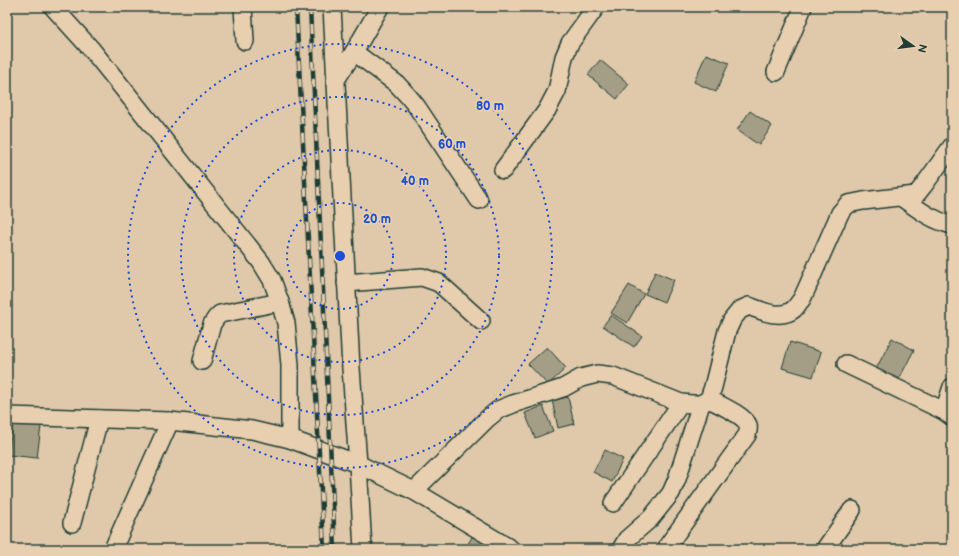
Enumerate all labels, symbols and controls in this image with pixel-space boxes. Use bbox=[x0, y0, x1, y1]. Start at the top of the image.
north arrow bbox=[893, 26, 933, 66]
text: N bbox=[915, 43, 930, 54]
text: 80 m bbox=[476, 99, 504, 114]
text: 60 m bbox=[438, 137, 466, 152]
text: 40 m bbox=[401, 174, 429, 189]
text: 20 m bbox=[363, 212, 391, 227]
centre of rings bbox=[333, 249, 347, 263]

